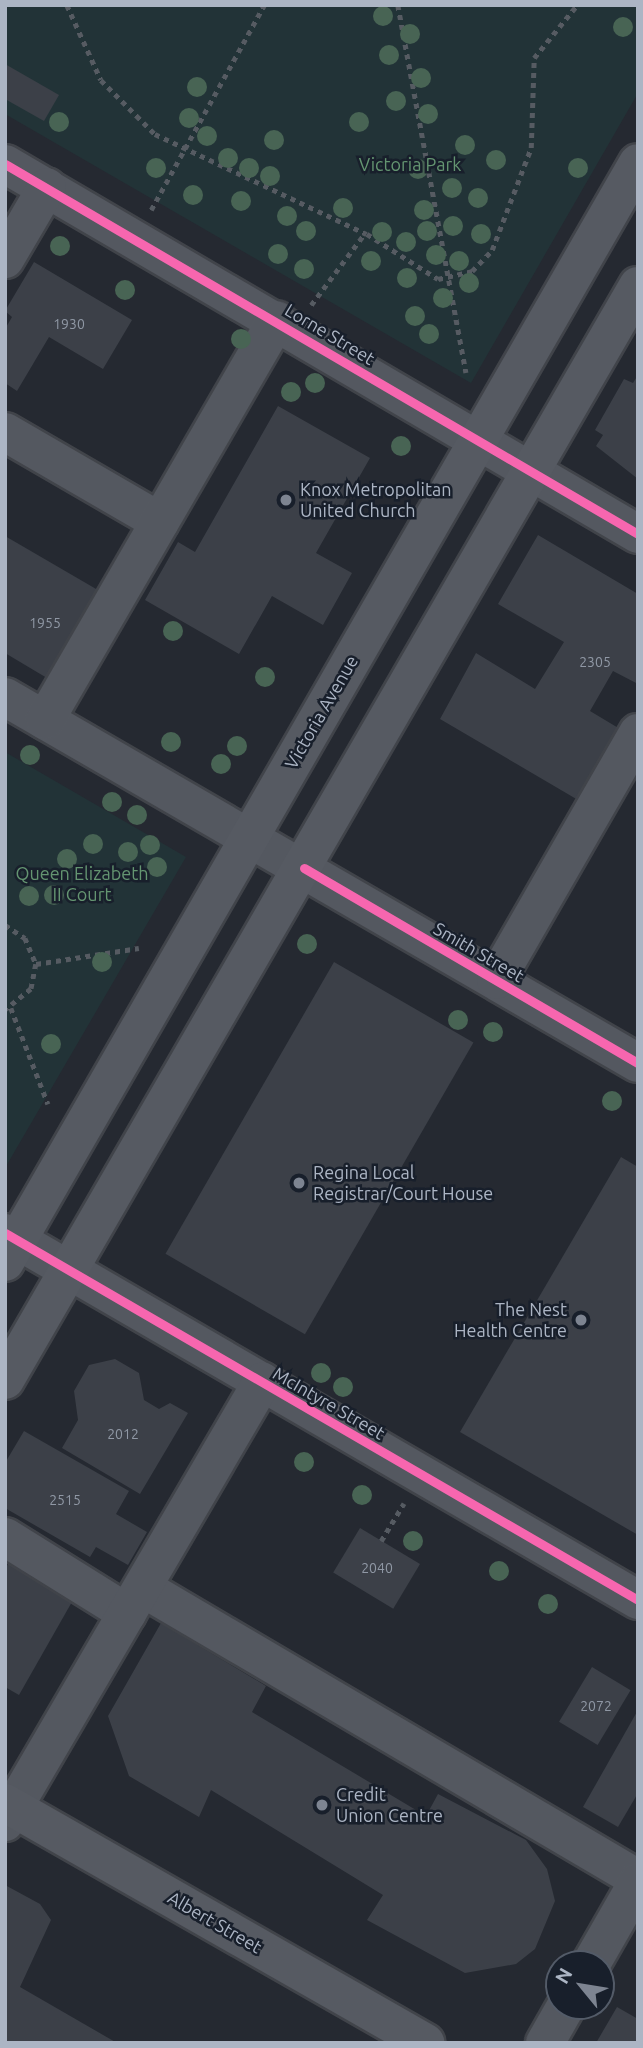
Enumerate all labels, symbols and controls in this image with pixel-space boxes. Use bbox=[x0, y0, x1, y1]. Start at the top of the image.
park label: Victoria Park bbox=[359, 153, 461, 175]
street label: Lorne Street bbox=[281, 299, 379, 369]
house number: 1930 bbox=[53, 316, 85, 332]
place label: Knox Metropolitan United Church bbox=[300, 479, 452, 522]
marker: Knox Metropolitan United Church bbox=[278, 492, 294, 508]
house number: 1955 bbox=[29, 615, 61, 631]
street label: Victoria Avenue bbox=[280, 651, 362, 773]
house number: 2305 bbox=[579, 654, 611, 670]
park label: Queen Elizabeth II Court bbox=[15, 863, 149, 906]
street label: Smith Street bbox=[430, 917, 528, 987]
place label: Regina Local Registrar/Court House bbox=[313, 1162, 493, 1204]
marker: Regina Local Registrar/Court House bbox=[291, 1175, 307, 1191]
place label: The Nest Health Centre bbox=[454, 1299, 567, 1342]
marker: The Nest Health Centre bbox=[573, 1312, 589, 1328]
street label: McIntyre Street bbox=[269, 1362, 389, 1444]
house number: 2012 bbox=[107, 1426, 139, 1442]
house number: 2515 bbox=[49, 1492, 81, 1508]
house number: 2040 bbox=[361, 1560, 393, 1576]
house number: 2072 bbox=[580, 1698, 612, 1714]
place label: Credit Union Centre bbox=[336, 1784, 443, 1826]
marker: Credit Union Centre bbox=[314, 1797, 330, 1813]
street label: Albert Street bbox=[164, 1886, 266, 1958]
north arrow bbox=[545, 1950, 615, 2020]
text: N bbox=[550, 1964, 577, 1987]

